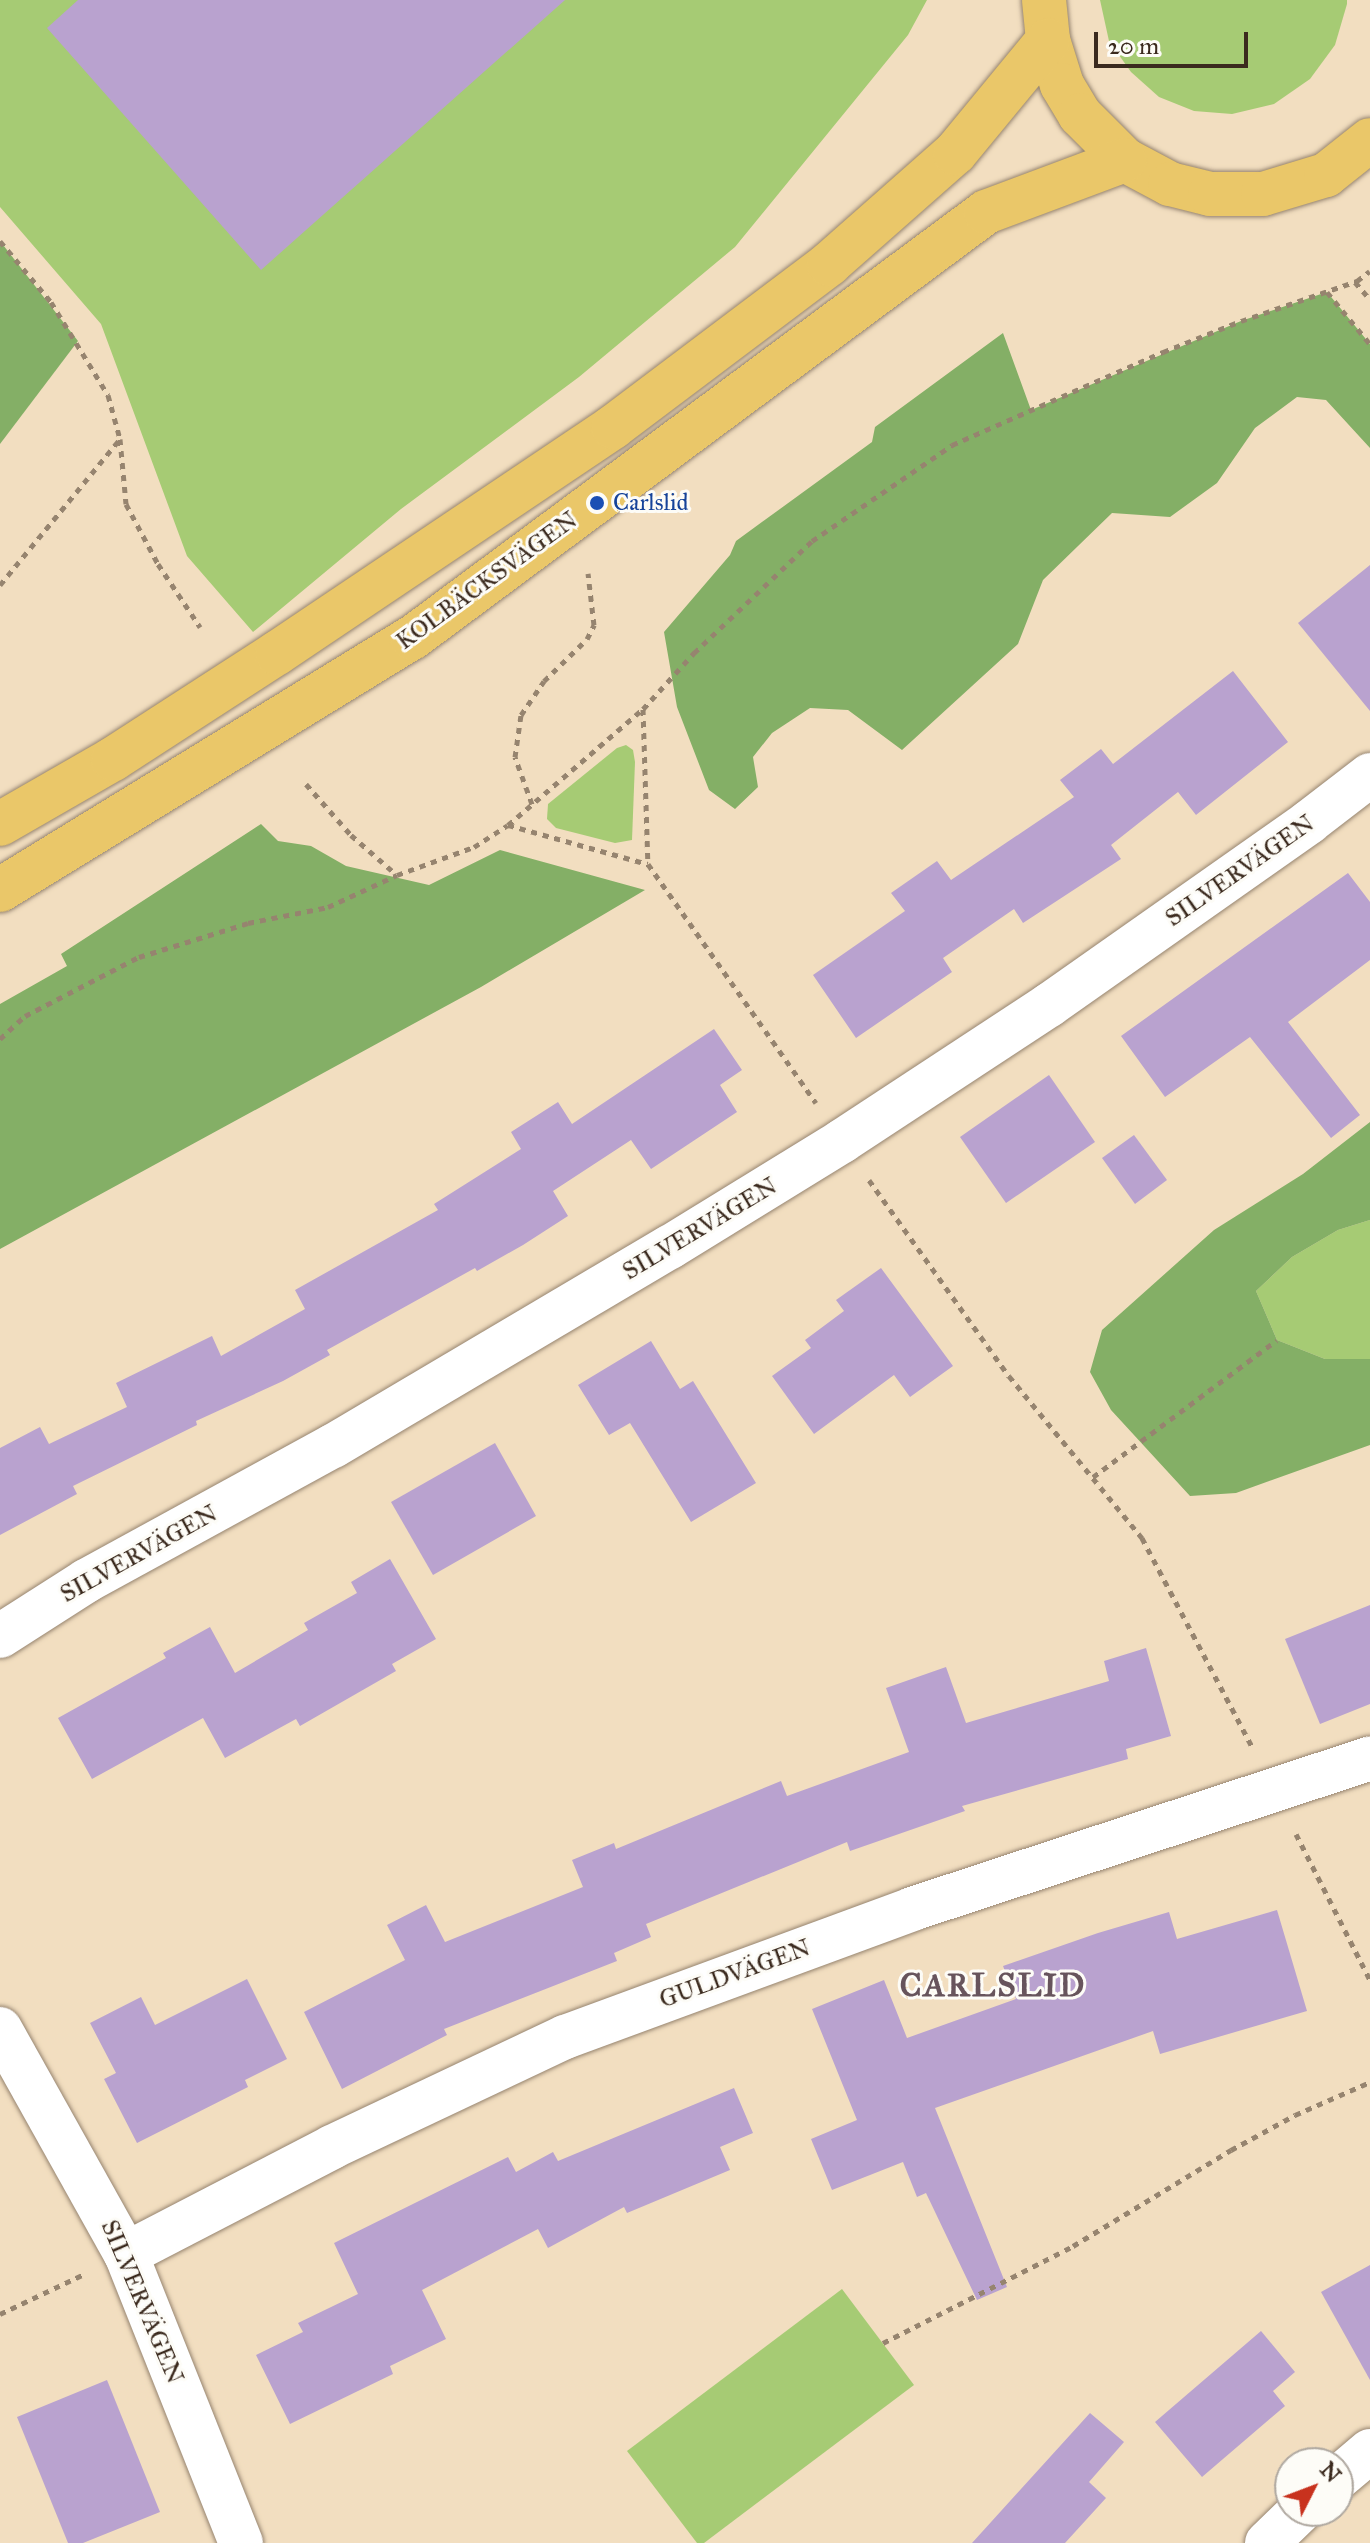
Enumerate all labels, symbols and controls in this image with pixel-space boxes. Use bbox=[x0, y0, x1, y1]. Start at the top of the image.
scale bar bbox=[1098, 16, 1252, 66]
text: 20 m bbox=[1108, 31, 1159, 61]
place label: Carlslid bbox=[613, 489, 689, 517]
marker: Carlslid bbox=[588, 494, 606, 512]
street label: KOLBÄCKSVÄGEN bbox=[391, 506, 583, 656]
street label: SILVERVÄGEN bbox=[1160, 809, 1320, 933]
street label: SILVERVÄGEN bbox=[618, 1172, 782, 1286]
street label: SILVERVÄGEN bbox=[56, 1499, 222, 1609]
street label: GULDVÄGEN bbox=[656, 1933, 814, 2015]
district label: CARLSLID bbox=[900, 1967, 1086, 2005]
street label: SILVERVÄGEN bbox=[95, 2216, 189, 2388]
north arrow bbox=[1274, 2447, 1354, 2527]
text: N bbox=[1314, 2456, 1347, 2488]

